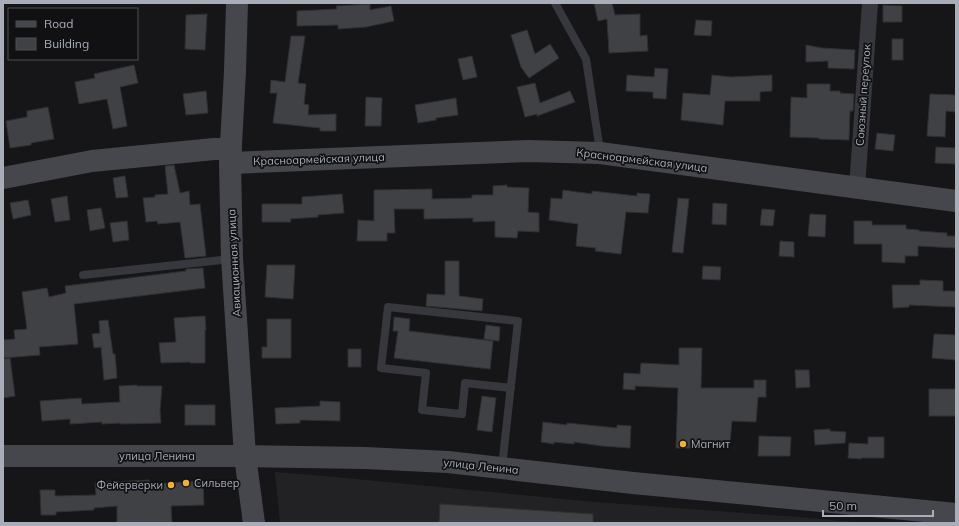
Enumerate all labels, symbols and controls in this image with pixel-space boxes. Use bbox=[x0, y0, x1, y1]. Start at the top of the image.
legend bbox=[8, 8, 138, 60]
text: Road bbox=[44, 16, 73, 31]
text: Building bbox=[44, 36, 89, 51]
street label: Союзный переулок bbox=[852, 44, 874, 146]
street label: Красноармейская улица bbox=[576, 145, 708, 175]
street label: Красноармейская улица bbox=[253, 150, 385, 168]
street label: Авиационная улица bbox=[224, 209, 244, 317]
place label: Магнит bbox=[691, 437, 730, 451]
marker: Магнит bbox=[678, 439, 688, 449]
street label: улица Ленина bbox=[119, 449, 195, 463]
street label: улица Ленина bbox=[443, 455, 519, 477]
place label: Сильвер bbox=[194, 476, 240, 490]
place label: Фейерверки bbox=[97, 478, 163, 492]
marker: Сильвер bbox=[181, 478, 191, 488]
marker: Фейерверки bbox=[166, 480, 176, 490]
scale bar bbox=[823, 492, 933, 518]
text: 50 m bbox=[829, 498, 857, 513]

